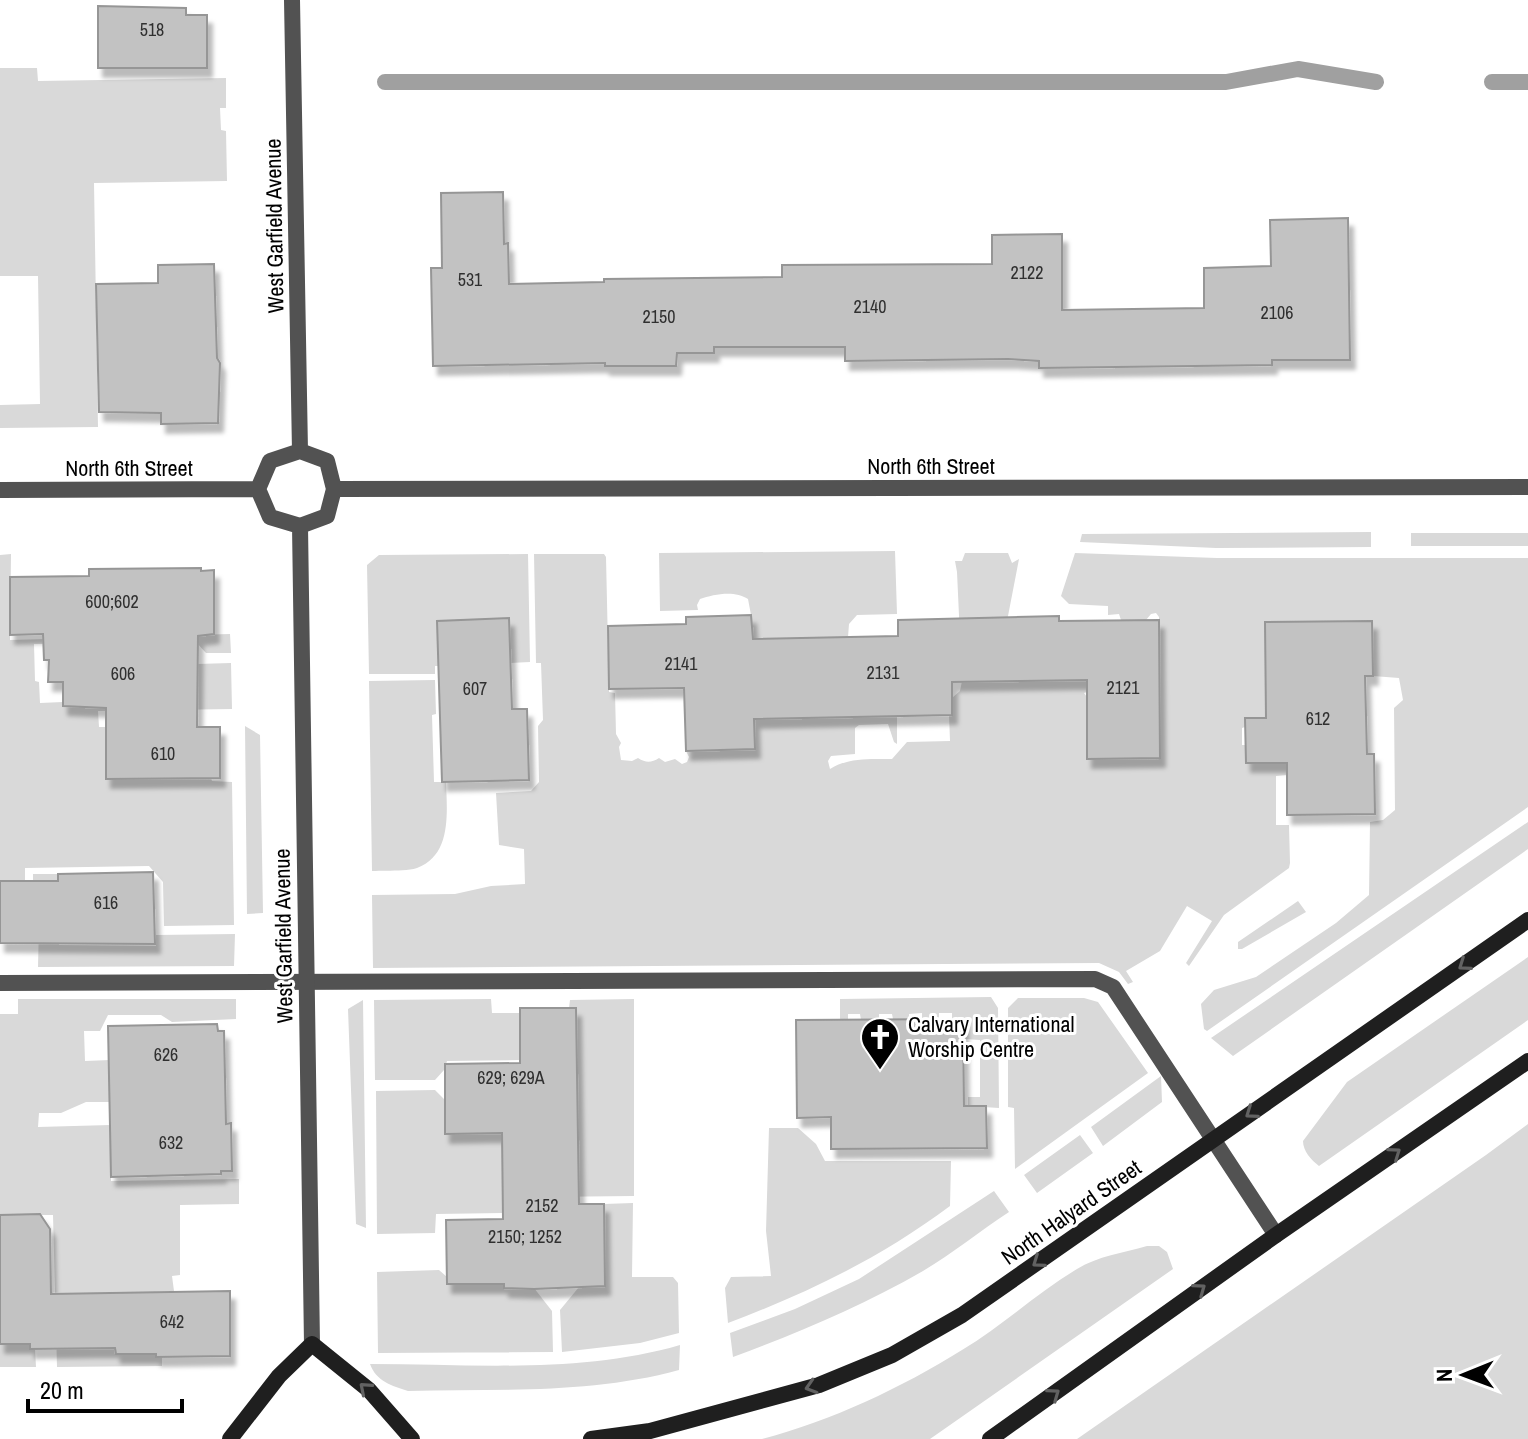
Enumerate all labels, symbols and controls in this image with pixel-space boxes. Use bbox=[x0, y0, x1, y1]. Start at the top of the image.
house number: 518 bbox=[140, 17, 164, 42]
street label: West Garfield Avenue bbox=[257, 138, 291, 314]
house number: 2122 bbox=[1011, 260, 1043, 285]
house number: 531 bbox=[458, 267, 483, 292]
house number: 2140 bbox=[854, 294, 886, 319]
house number: 2106 bbox=[1261, 300, 1293, 325]
house number: 2150 bbox=[643, 304, 675, 329]
street label: North 6th Street bbox=[867, 451, 995, 481]
street label: North 6th Street bbox=[65, 453, 193, 483]
house number: 600;602 bbox=[85, 589, 139, 614]
house number: 2141 bbox=[665, 651, 698, 676]
house number: 2131 bbox=[867, 660, 900, 685]
house number: 606 bbox=[111, 661, 135, 686]
house number: 2121 bbox=[1107, 675, 1140, 700]
house number: 607 bbox=[463, 676, 487, 701]
house number: 612 bbox=[1306, 706, 1330, 731]
house number: 610 bbox=[151, 741, 175, 766]
street label: West Garfield Avenue bbox=[266, 848, 300, 1024]
house number: 616 bbox=[94, 890, 118, 915]
one-way arrow bbox=[1459, 955, 1473, 970]
place label: Calvary International Worship Centre bbox=[908, 1009, 1074, 1064]
church icon: Calvary International Worship Centre bbox=[859, 1016, 901, 1071]
house number: 626 bbox=[154, 1042, 178, 1067]
house number: 629; 629A bbox=[477, 1065, 545, 1090]
one-way arrow bbox=[1245, 1103, 1259, 1118]
house number: 632 bbox=[159, 1130, 183, 1155]
one-way arrow bbox=[1387, 1148, 1401, 1163]
street label: North Halyard Street bbox=[995, 1153, 1147, 1271]
house number: 2152 bbox=[526, 1193, 558, 1218]
house number: 2150; 1252 bbox=[488, 1224, 562, 1249]
one-way arrow bbox=[1032, 1252, 1046, 1267]
one-way arrow bbox=[1191, 1285, 1205, 1299]
house number: 642 bbox=[160, 1309, 184, 1334]
north arrow bbox=[1424, 1335, 1504, 1415]
scale bar bbox=[28, 1363, 182, 1413]
text: N bbox=[1429, 1369, 1459, 1382]
text: 20 m bbox=[40, 1374, 84, 1406]
one-way arrow bbox=[804, 1378, 818, 1394]
one-way arrow bbox=[359, 1384, 374, 1398]
one-way arrow bbox=[1045, 1389, 1059, 1404]

